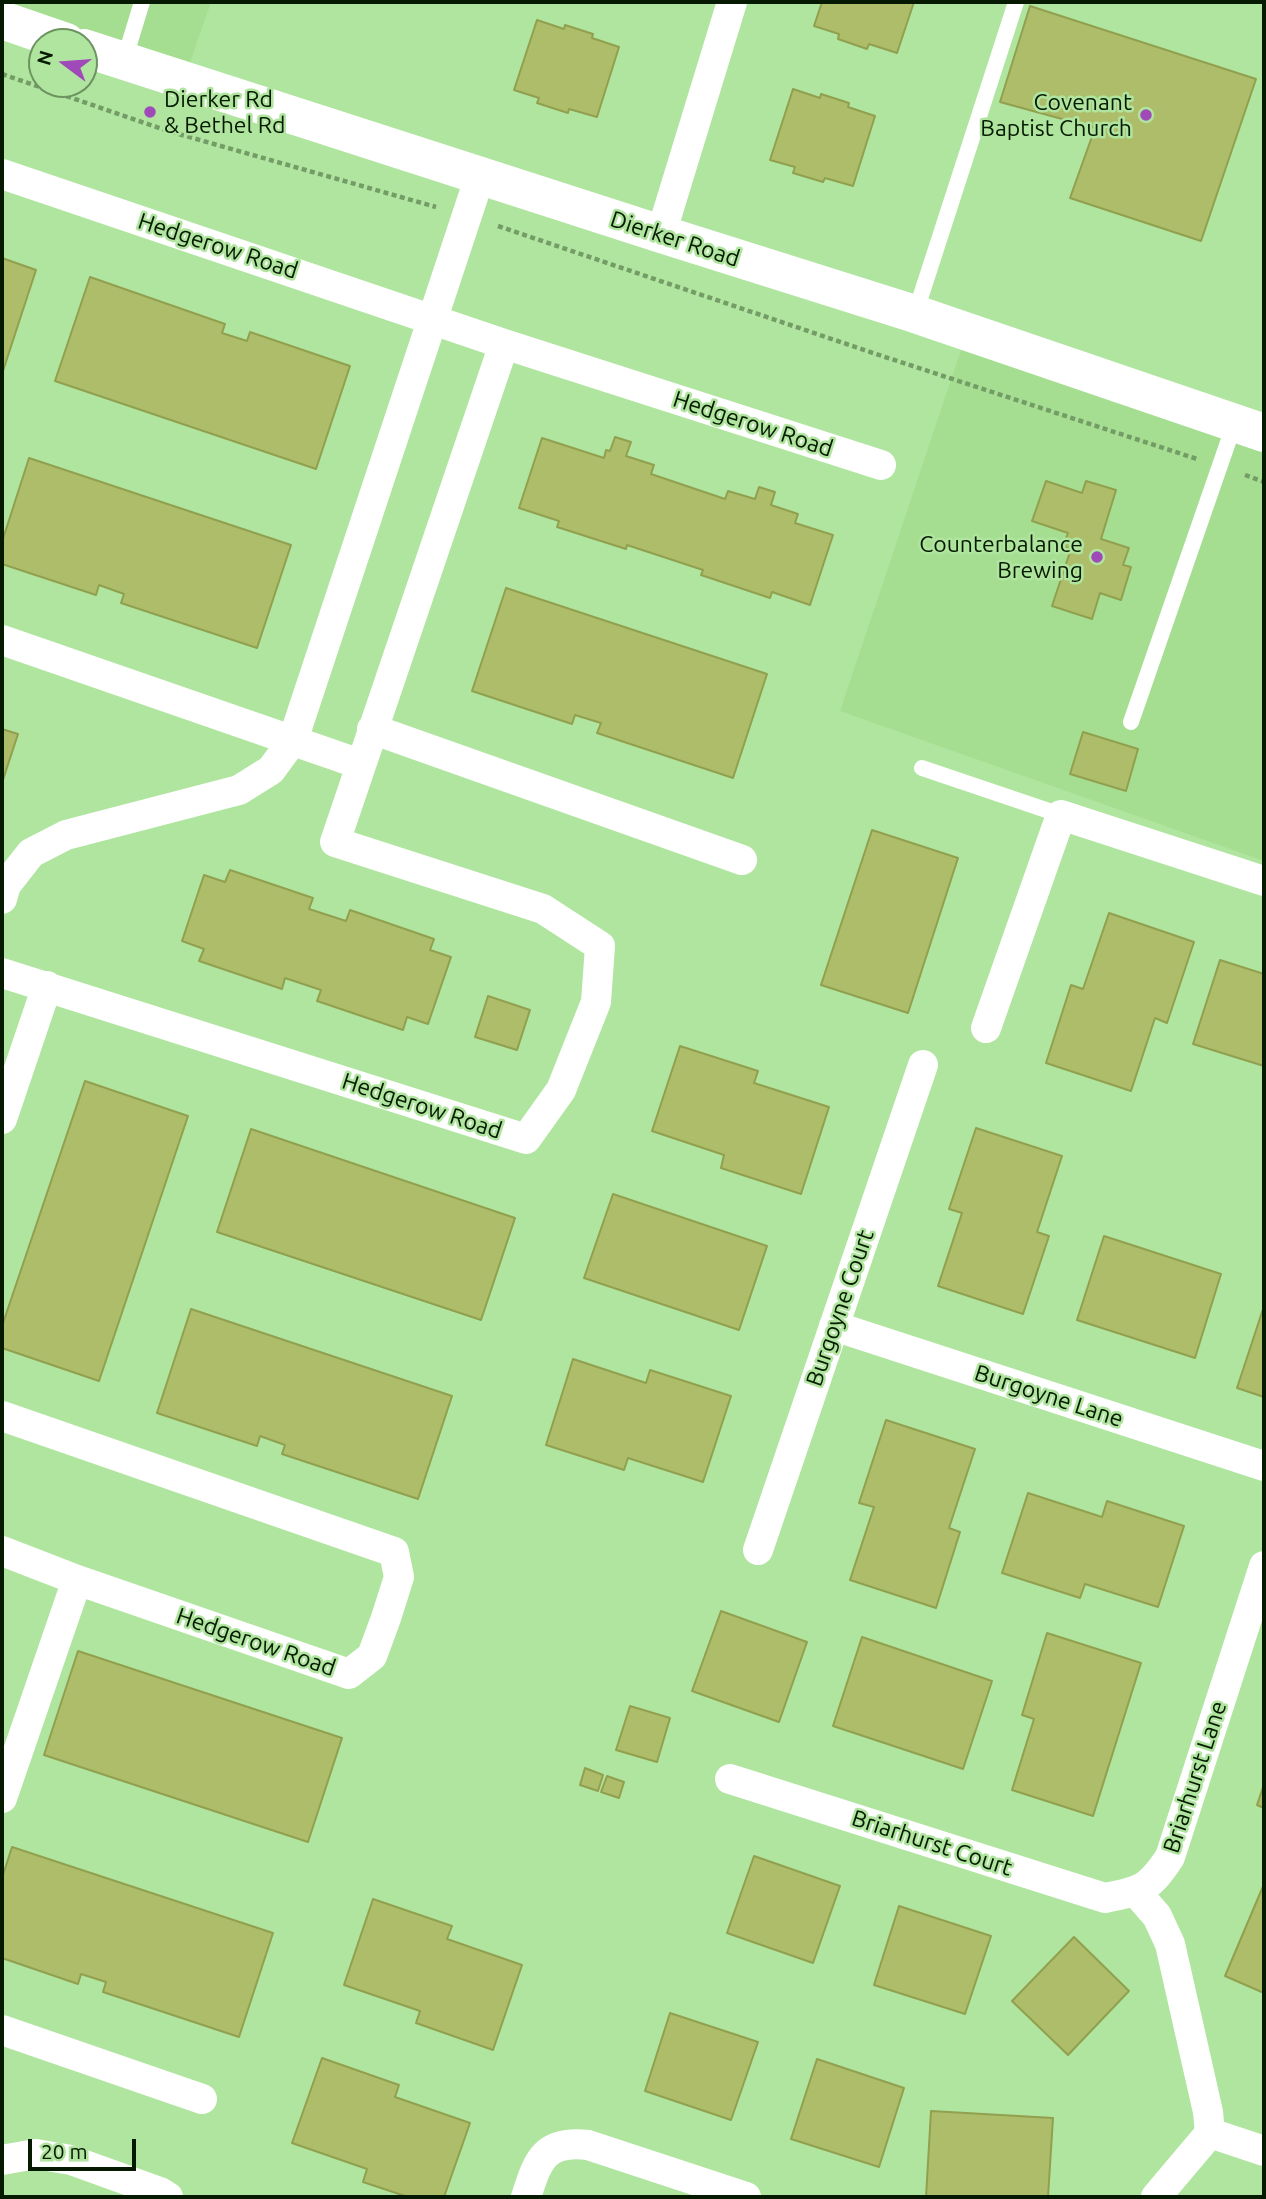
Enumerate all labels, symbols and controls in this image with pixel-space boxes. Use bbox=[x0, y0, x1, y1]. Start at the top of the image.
north arrow bbox=[28, 28, 98, 98]
text: N bbox=[32, 48, 57, 68]
place label: Dierker Rd & Bethel Rd bbox=[164, 85, 286, 139]
place label: Covenant Baptist Church bbox=[980, 88, 1132, 142]
marker: Dierker Rd & Bethel Rd bbox=[142, 104, 158, 120]
marker: Covenant Baptist Church bbox=[1138, 107, 1154, 123]
street label: Dierker Road bbox=[607, 205, 743, 273]
street label: Hedgerow Road bbox=[135, 207, 301, 285]
street label: Hedgerow Road bbox=[670, 385, 836, 463]
place label: Counterbalance Brewing bbox=[919, 530, 1083, 584]
marker: Counterbalance Brewing bbox=[1089, 549, 1105, 565]
street label: Hedgerow Road bbox=[339, 1067, 505, 1145]
street label: Burgoyne Court bbox=[800, 1226, 880, 1390]
street label: Burgoyne Lane bbox=[971, 1359, 1127, 1433]
street label: Hedgerow Road bbox=[173, 1602, 339, 1682]
street label: Briarhurst Lane bbox=[1157, 1698, 1233, 1856]
street label: Briarhurst Court bbox=[848, 1804, 1016, 1882]
scale bar bbox=[32, 2126, 140, 2170]
text: 20 m bbox=[41, 2139, 88, 2163]

